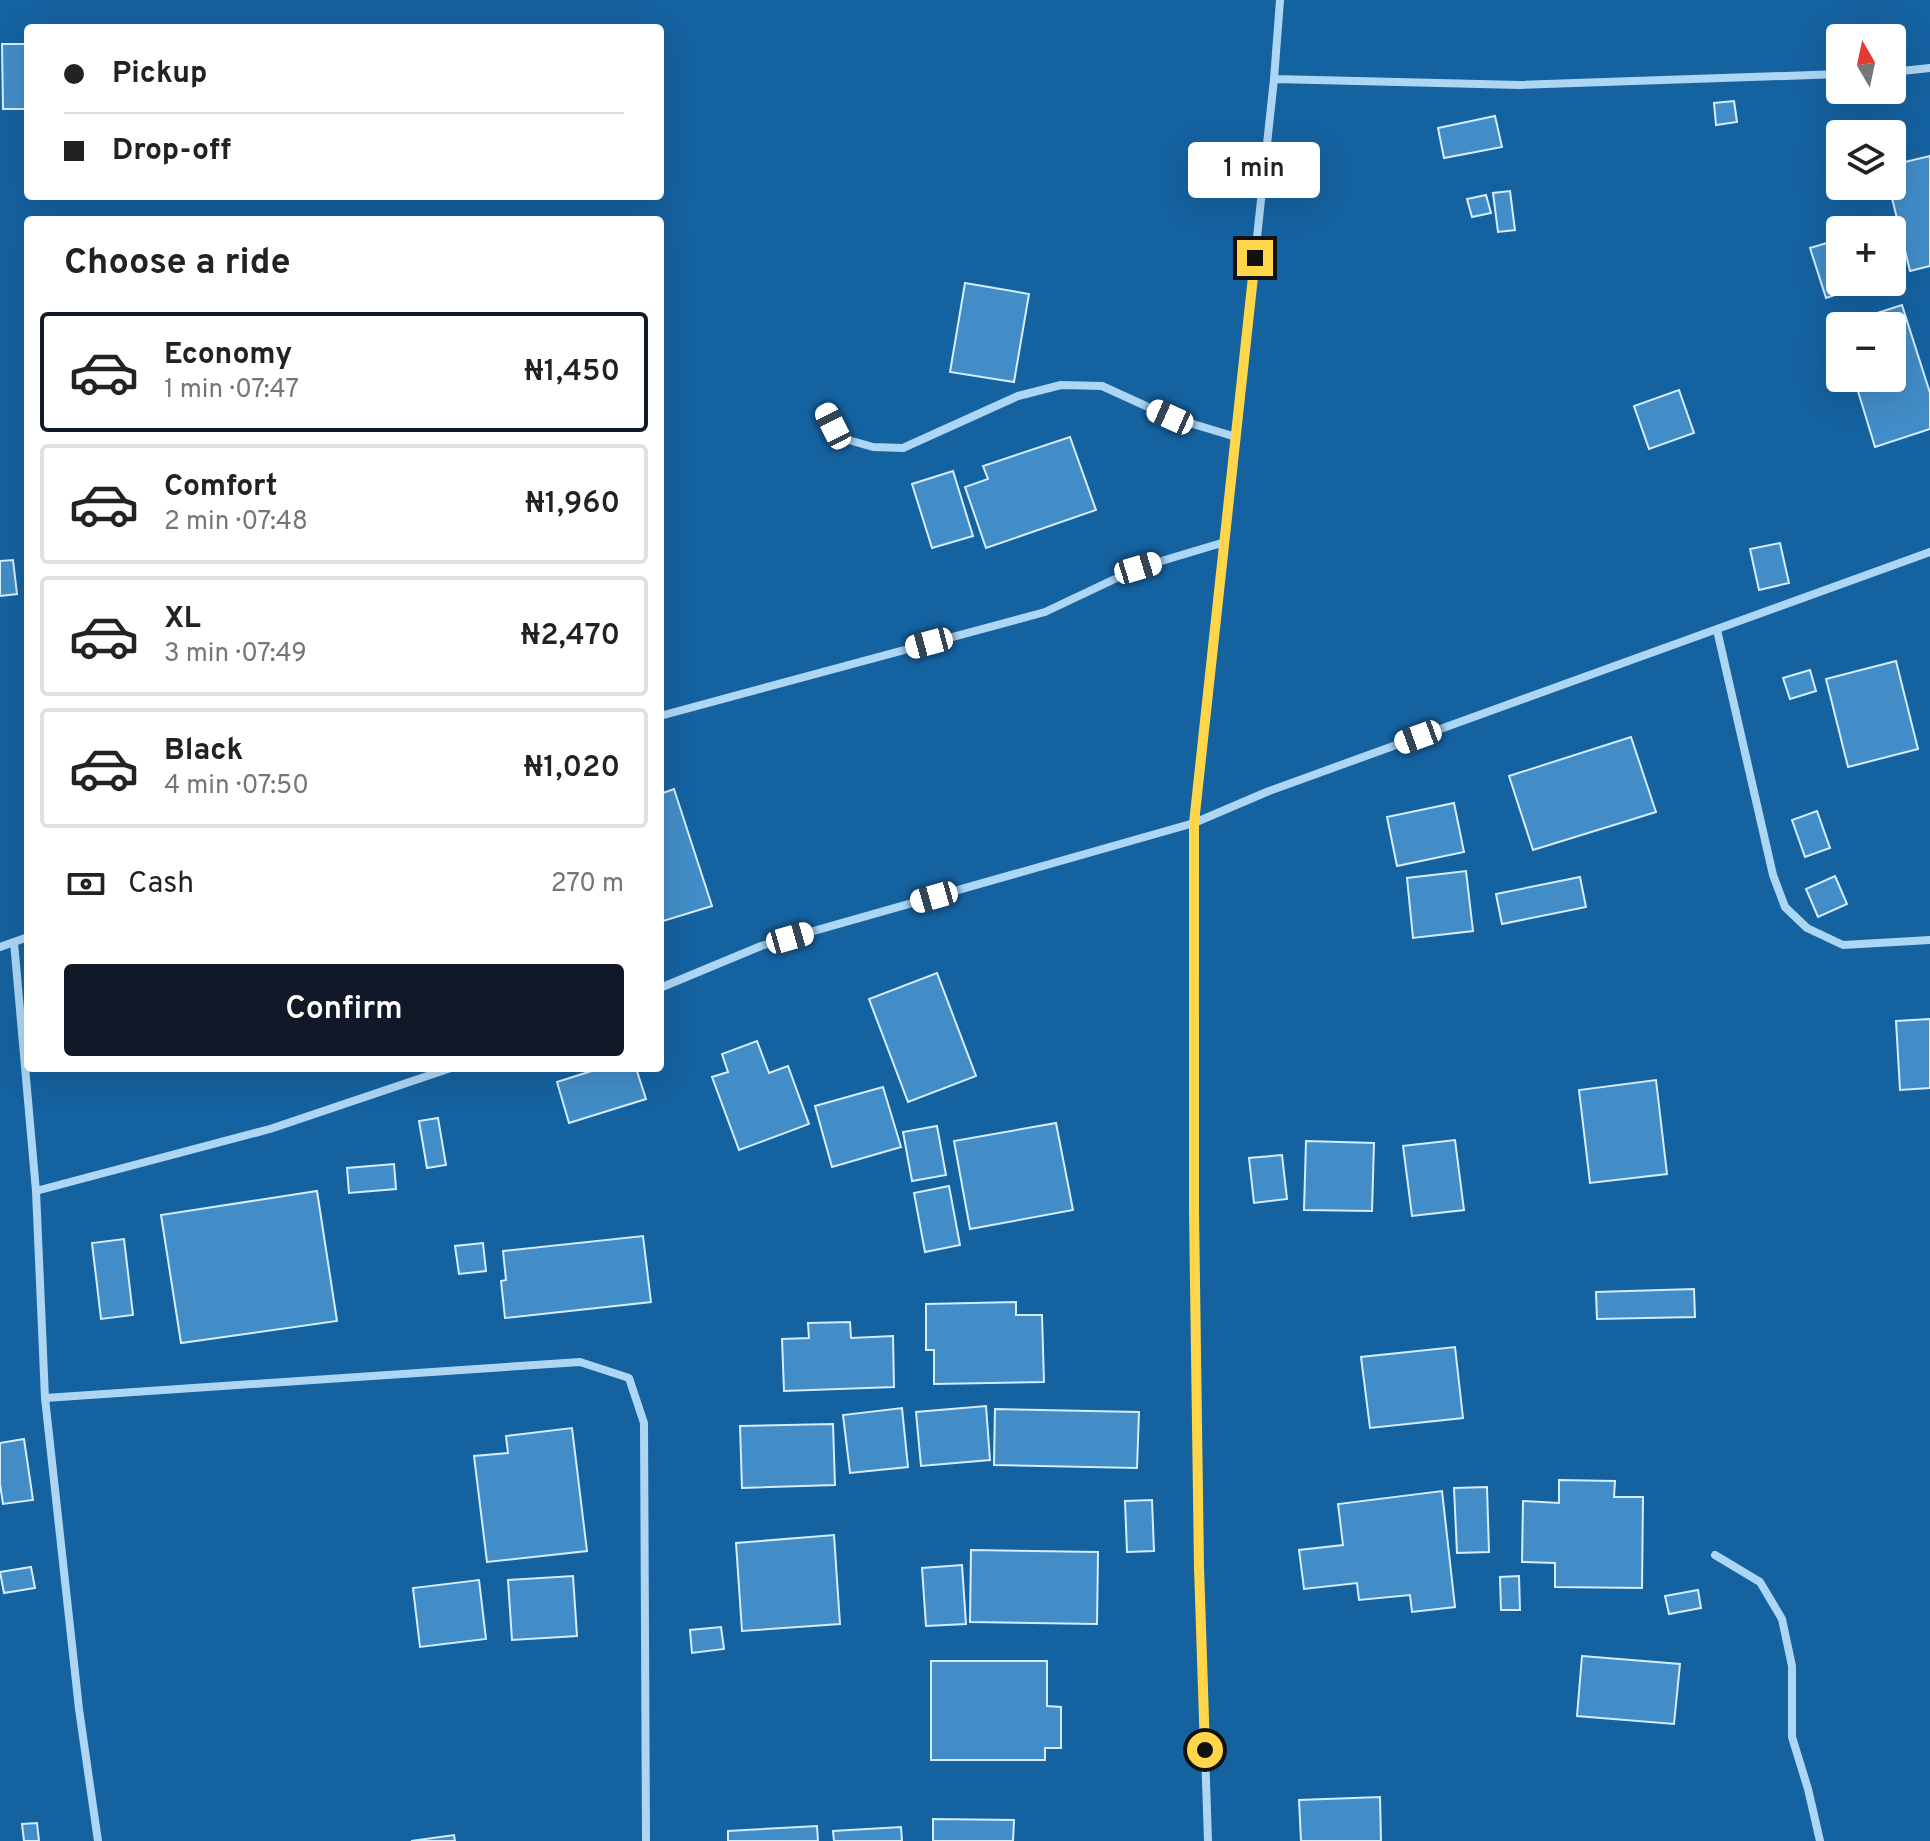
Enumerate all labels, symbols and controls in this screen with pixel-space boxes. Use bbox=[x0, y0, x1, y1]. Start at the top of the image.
north arrow bbox=[1826, 24, 1906, 104]
map controls bbox=[1826, 24, 1906, 392]
text: Pickup bbox=[112, 56, 207, 93]
button: layers bbox=[1826, 120, 1906, 200]
text: Drop-off bbox=[112, 133, 231, 170]
callout: 1 min bbox=[1189, 142, 1321, 198]
text: 1 min bbox=[1223, 153, 1285, 186]
button: + bbox=[1826, 216, 1906, 296]
route end bbox=[1237, 240, 1273, 276]
text: Choose a ride bbox=[64, 241, 290, 287]
button: − bbox=[1826, 312, 1906, 392]
icon: car bbox=[68, 336, 140, 408]
text: Economy bbox=[164, 337, 292, 374]
text: ₦1,450 bbox=[524, 354, 620, 391]
text: 1 min · 07:47 bbox=[164, 374, 299, 407]
car bbox=[1143, 396, 1197, 438]
car bbox=[811, 399, 855, 453]
icon: car bbox=[68, 468, 140, 540]
text: Comfort bbox=[164, 469, 277, 506]
text: ₦1,960 bbox=[525, 486, 620, 523]
text: 2 min · 07:48 bbox=[164, 506, 308, 539]
car bbox=[1112, 550, 1164, 586]
icon: car bbox=[68, 600, 140, 672]
text: XL bbox=[164, 601, 201, 638]
text: ₦2,470 bbox=[520, 618, 620, 655]
car bbox=[903, 625, 955, 661]
text: 3 min · 07:49 bbox=[164, 638, 307, 671]
car bbox=[1391, 718, 1445, 756]
icon: car bbox=[68, 732, 140, 804]
text: Black bbox=[164, 733, 243, 770]
text: ₦1,020 bbox=[524, 750, 620, 787]
text: 4 min · 07:50 bbox=[164, 770, 309, 803]
icon: cash bbox=[64, 862, 108, 906]
text: Cash bbox=[128, 866, 194, 903]
text: 270 m bbox=[551, 868, 624, 901]
car bbox=[908, 879, 960, 915]
car bbox=[764, 920, 816, 956]
button: Confirm bbox=[64, 964, 624, 1056]
route start bbox=[1187, 1732, 1223, 1768]

